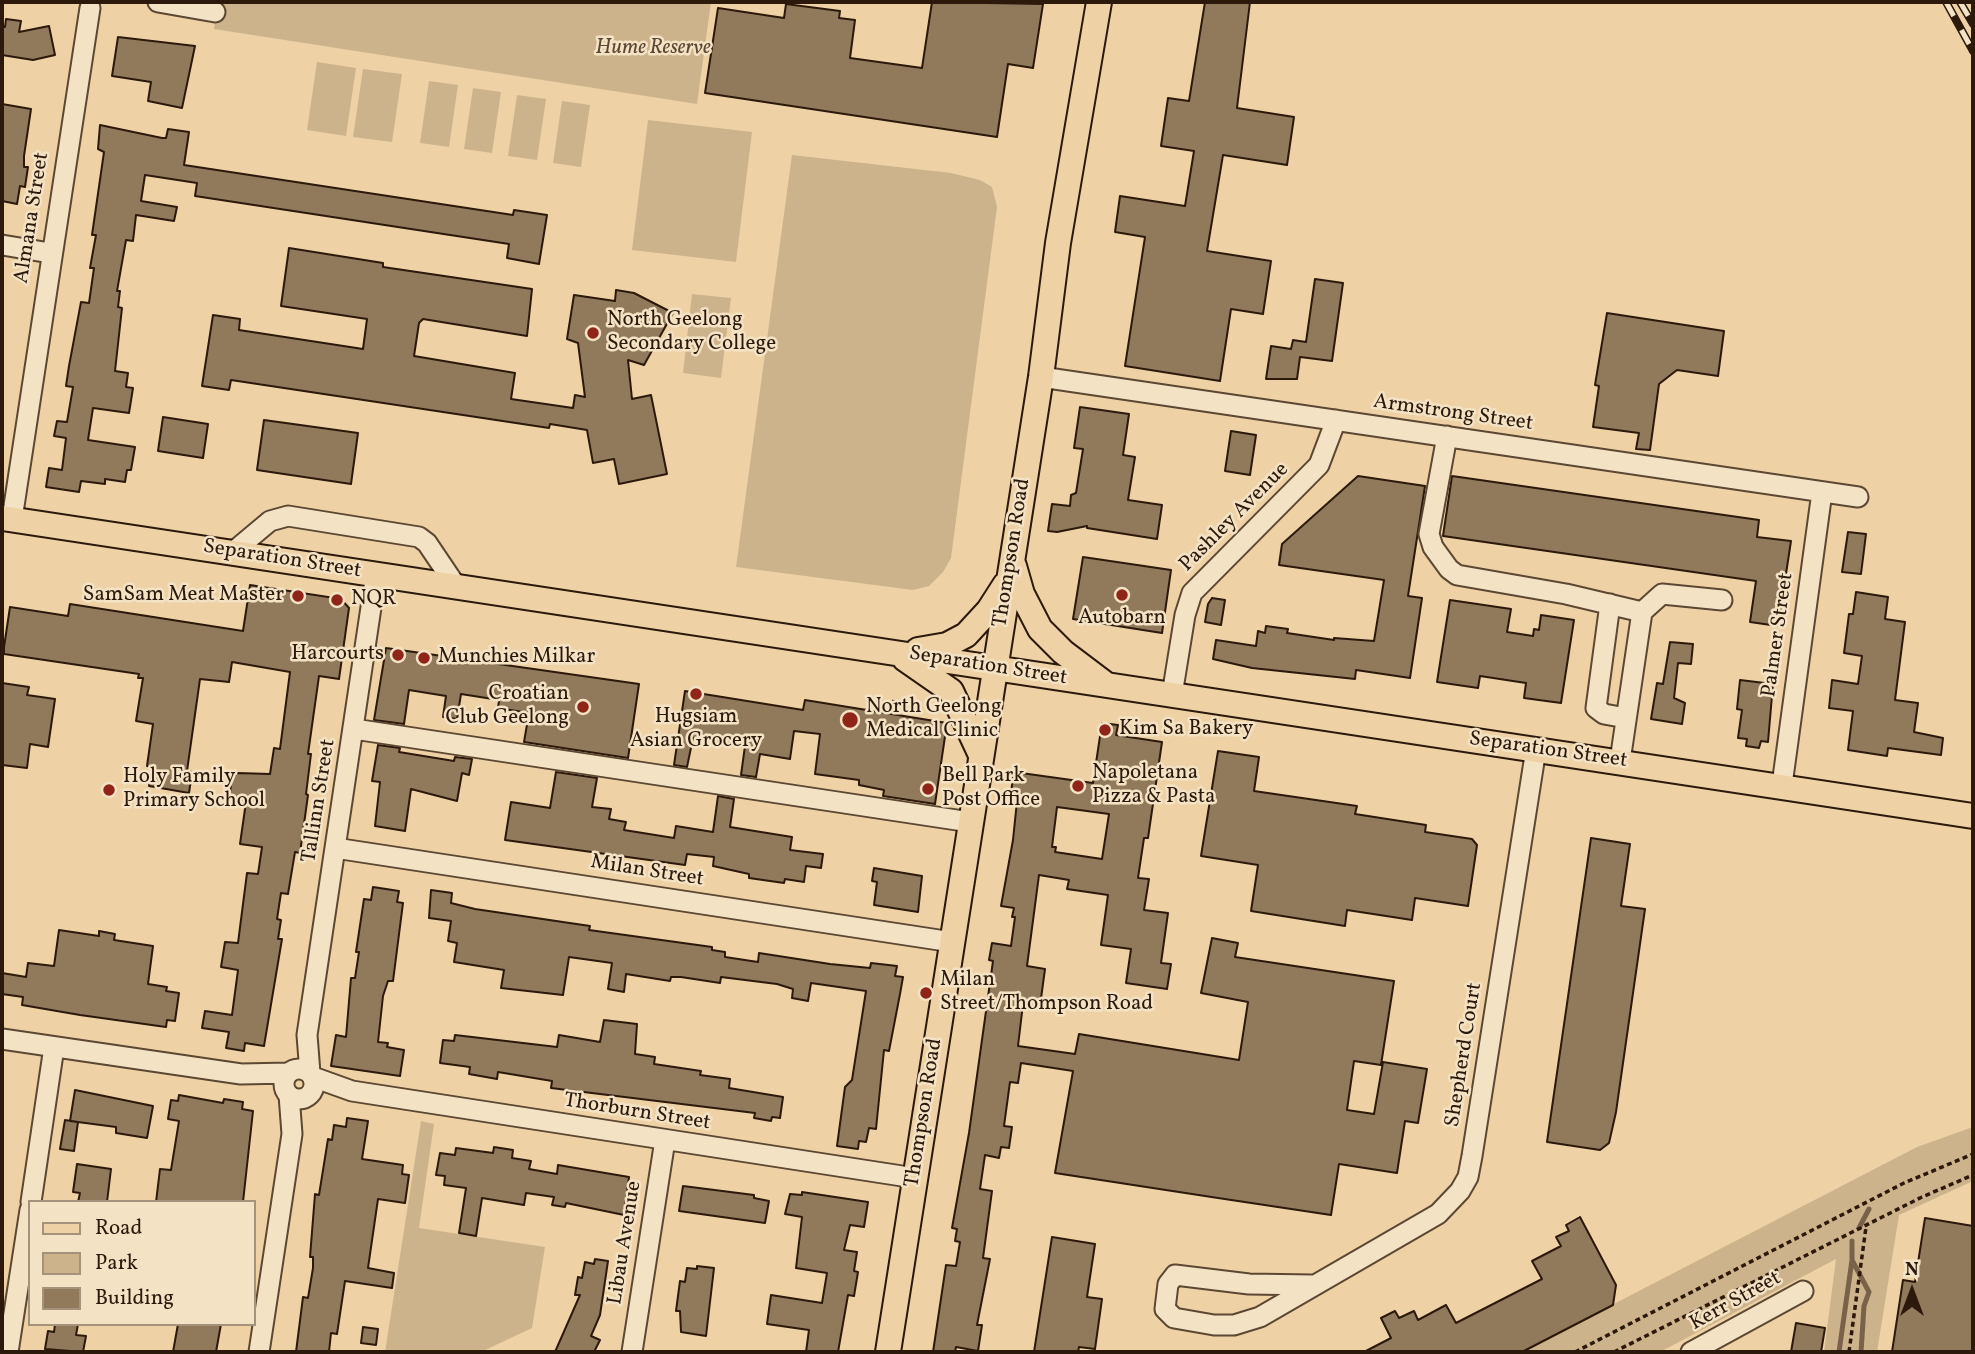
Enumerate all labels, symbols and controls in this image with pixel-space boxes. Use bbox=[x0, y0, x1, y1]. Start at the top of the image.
park label: Hume Reserve bbox=[595, 36, 711, 62]
street label: Almana Street bbox=[10, 151, 56, 285]
place label: North Geelong Secondary College bbox=[607, 308, 776, 358]
marker: North Geelong Secondary College bbox=[585, 325, 601, 341]
street label: Armstrong Street bbox=[1372, 390, 1534, 438]
street label: Pashley Avenue bbox=[1175, 458, 1295, 578]
street label: Thompson Road bbox=[989, 477, 1037, 629]
street label: Separation Street bbox=[201, 535, 363, 585]
street label: Palmer Street bbox=[1758, 571, 1800, 699]
place label: SamSam Meat Master bbox=[83, 583, 284, 609]
place label: NQR bbox=[351, 587, 396, 613]
marker: Autobarn bbox=[1114, 587, 1130, 603]
marker: SamSam Meat Master bbox=[290, 588, 306, 604]
marker: NQR bbox=[329, 592, 345, 608]
place label: Autobarn bbox=[1078, 606, 1166, 632]
place label: Harcourts bbox=[291, 642, 384, 668]
street label: Separation Street bbox=[907, 642, 1069, 692]
place label: Munchies Milkar bbox=[438, 645, 595, 671]
marker: Harcourts bbox=[390, 647, 406, 663]
marker: Munchies Milkar bbox=[416, 650, 432, 666]
place label: Croatian Club Geelong bbox=[445, 682, 569, 732]
marker: Hugsiam Asian Grocery bbox=[688, 686, 704, 702]
place label: North Geelong Medical Clinic bbox=[866, 695, 1002, 745]
marker: Croatian Club Geelong bbox=[575, 699, 591, 715]
place label: Hugsiam Asian Grocery bbox=[630, 705, 762, 755]
marker: North Geelong Medical Clinic bbox=[840, 710, 860, 730]
place label: Kim Sa Bakery bbox=[1119, 717, 1253, 743]
marker: Kim Sa Bakery bbox=[1097, 722, 1113, 738]
street label: Separation Street bbox=[1467, 727, 1629, 775]
street label: Tallinn Street bbox=[298, 737, 342, 865]
place label: Napoletana Pizza & Pasta bbox=[1092, 761, 1215, 811]
place label: Bell Park Post Office bbox=[942, 764, 1040, 814]
place label: Holy Family Primary School bbox=[123, 765, 265, 815]
marker: Napoletana Pizza & Pasta bbox=[1070, 778, 1086, 794]
marker: Bell Park Post Office bbox=[920, 781, 936, 797]
marker: Holy Family Primary School bbox=[101, 782, 117, 798]
street label: Milan Street bbox=[589, 851, 705, 893]
place label: Milan Street/Thompson Road bbox=[940, 968, 1153, 1018]
street label: Shepherd Court bbox=[1441, 981, 1489, 1129]
marker: Milan Street/Thompson Road bbox=[918, 985, 934, 1001]
street label: Thompson Road bbox=[901, 1037, 949, 1189]
street label: Thorburn Street bbox=[562, 1089, 712, 1137]
street label: Libau Avenue bbox=[604, 1179, 648, 1307]
legend bbox=[28, 1200, 256, 1326]
text: Road bbox=[95, 1214, 142, 1243]
text: Park bbox=[95, 1249, 138, 1278]
north arrow bbox=[1877, 1256, 1947, 1326]
text: N bbox=[1905, 1257, 1919, 1283]
street label: Kerr Street bbox=[1686, 1267, 1786, 1337]
text: Building bbox=[95, 1284, 174, 1313]

